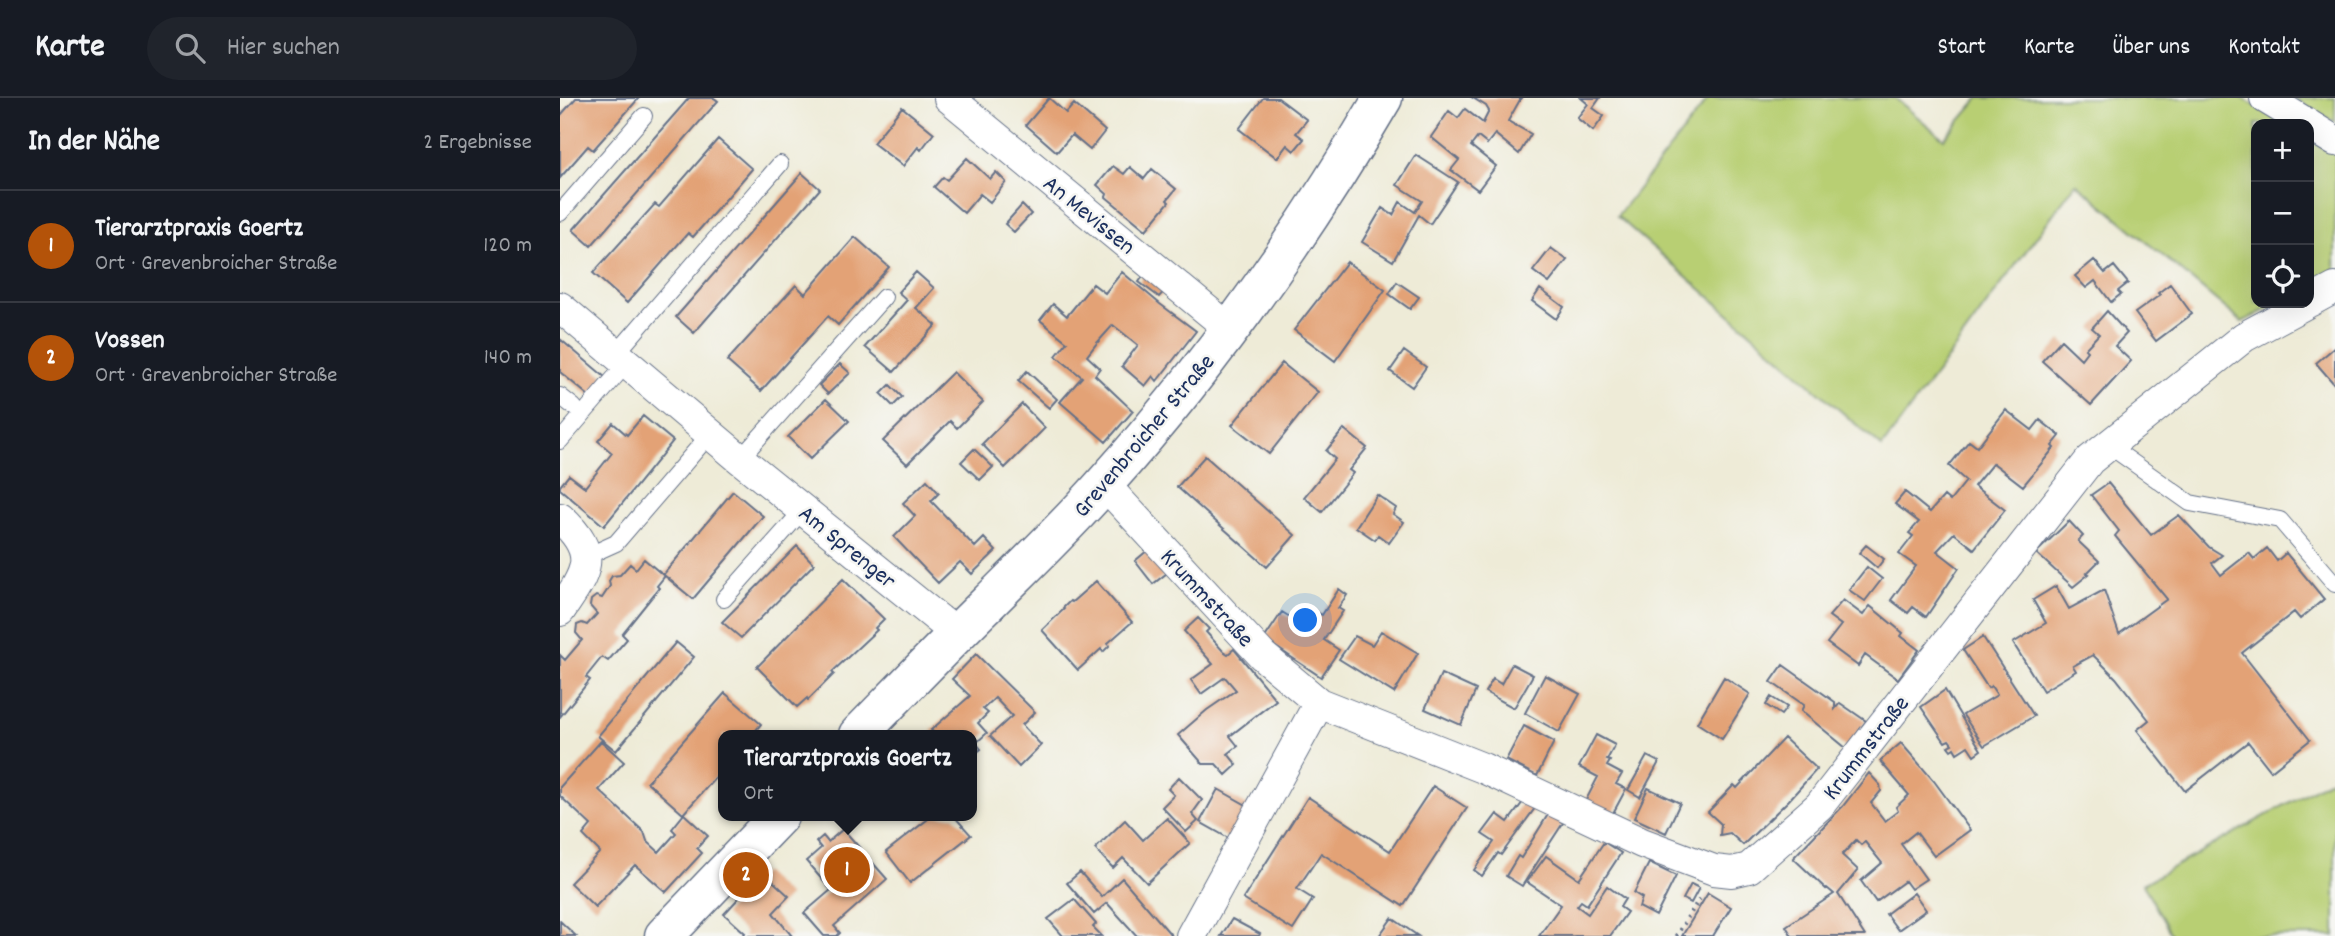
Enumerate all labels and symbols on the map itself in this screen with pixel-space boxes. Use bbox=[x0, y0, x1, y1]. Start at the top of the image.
street label: An Mevissen bbox=[1034, 168, 1142, 264]
street label: Grevenbroicher Straße bbox=[1066, 348, 1224, 526]
street label: Am Sprenger bbox=[790, 498, 902, 599]
street label: Krummstraße bbox=[1151, 542, 1261, 656]
your location bbox=[1288, 603, 1322, 637]
street label: Krummstraße bbox=[1816, 689, 1919, 808]
pin: 1 bbox=[824, 844, 870, 896]
pin: 2 bbox=[723, 849, 769, 901]

